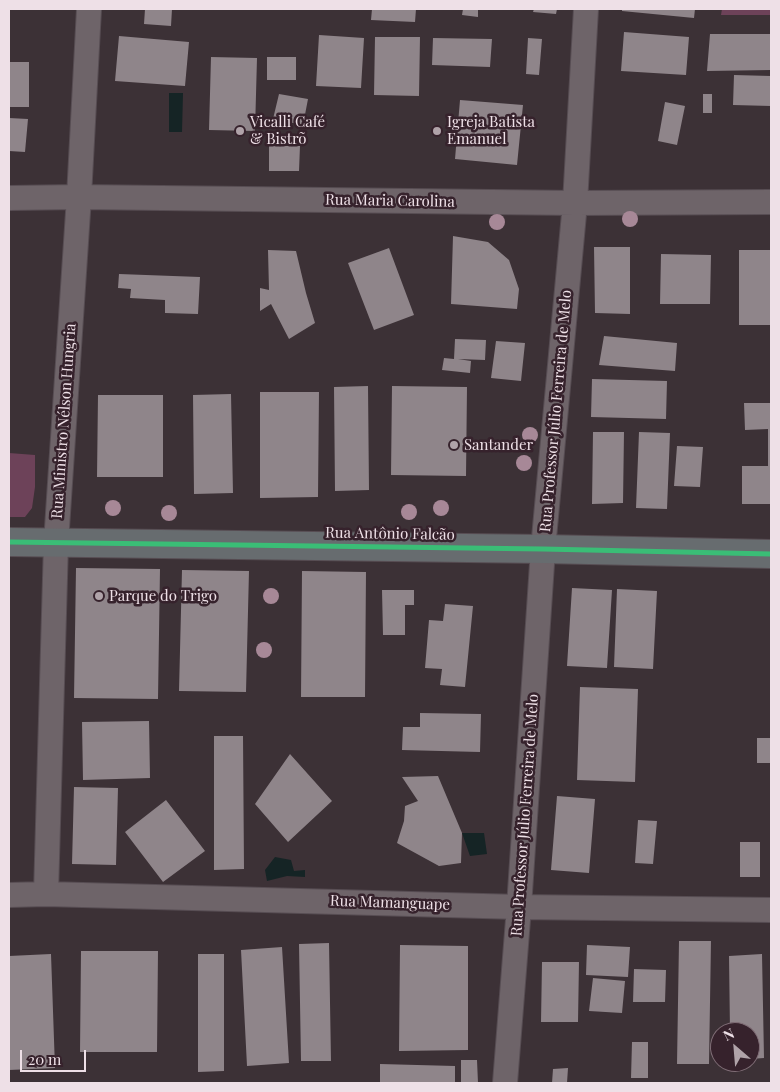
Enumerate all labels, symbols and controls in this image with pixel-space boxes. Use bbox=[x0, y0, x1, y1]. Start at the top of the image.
place label: Vicalli Café & Bistrõ bbox=[250, 113, 325, 148]
place label: Igreja Batista Emanuel bbox=[447, 113, 535, 148]
marker: Vicalli Café & Bistrõ bbox=[234, 125, 246, 137]
marker: Igreja Batista Emanuel bbox=[431, 125, 443, 137]
street label: Rua Maria Carolina bbox=[325, 191, 455, 211]
street label: Rua Professor Júlio Ferreira de Melo bbox=[536, 289, 576, 533]
street label: Rua Ministro Nélson Hungria bbox=[48, 323, 80, 519]
place label: Santander bbox=[464, 436, 533, 454]
marker: Santander bbox=[448, 439, 460, 451]
street label: Rua Antônio Falcão bbox=[325, 524, 455, 544]
place label: Parque do Trigo bbox=[109, 587, 217, 605]
marker: Parque do Trigo bbox=[93, 590, 105, 602]
street label: Rua Professor Júlio Ferreira de Melo bbox=[508, 693, 542, 937]
street label: Rua Mamanguape bbox=[330, 892, 450, 914]
north arrow bbox=[710, 1022, 760, 1072]
text: N bbox=[720, 1023, 737, 1045]
scale bar bbox=[22, 1040, 89, 1072]
text: 20 m bbox=[28, 1049, 61, 1069]

